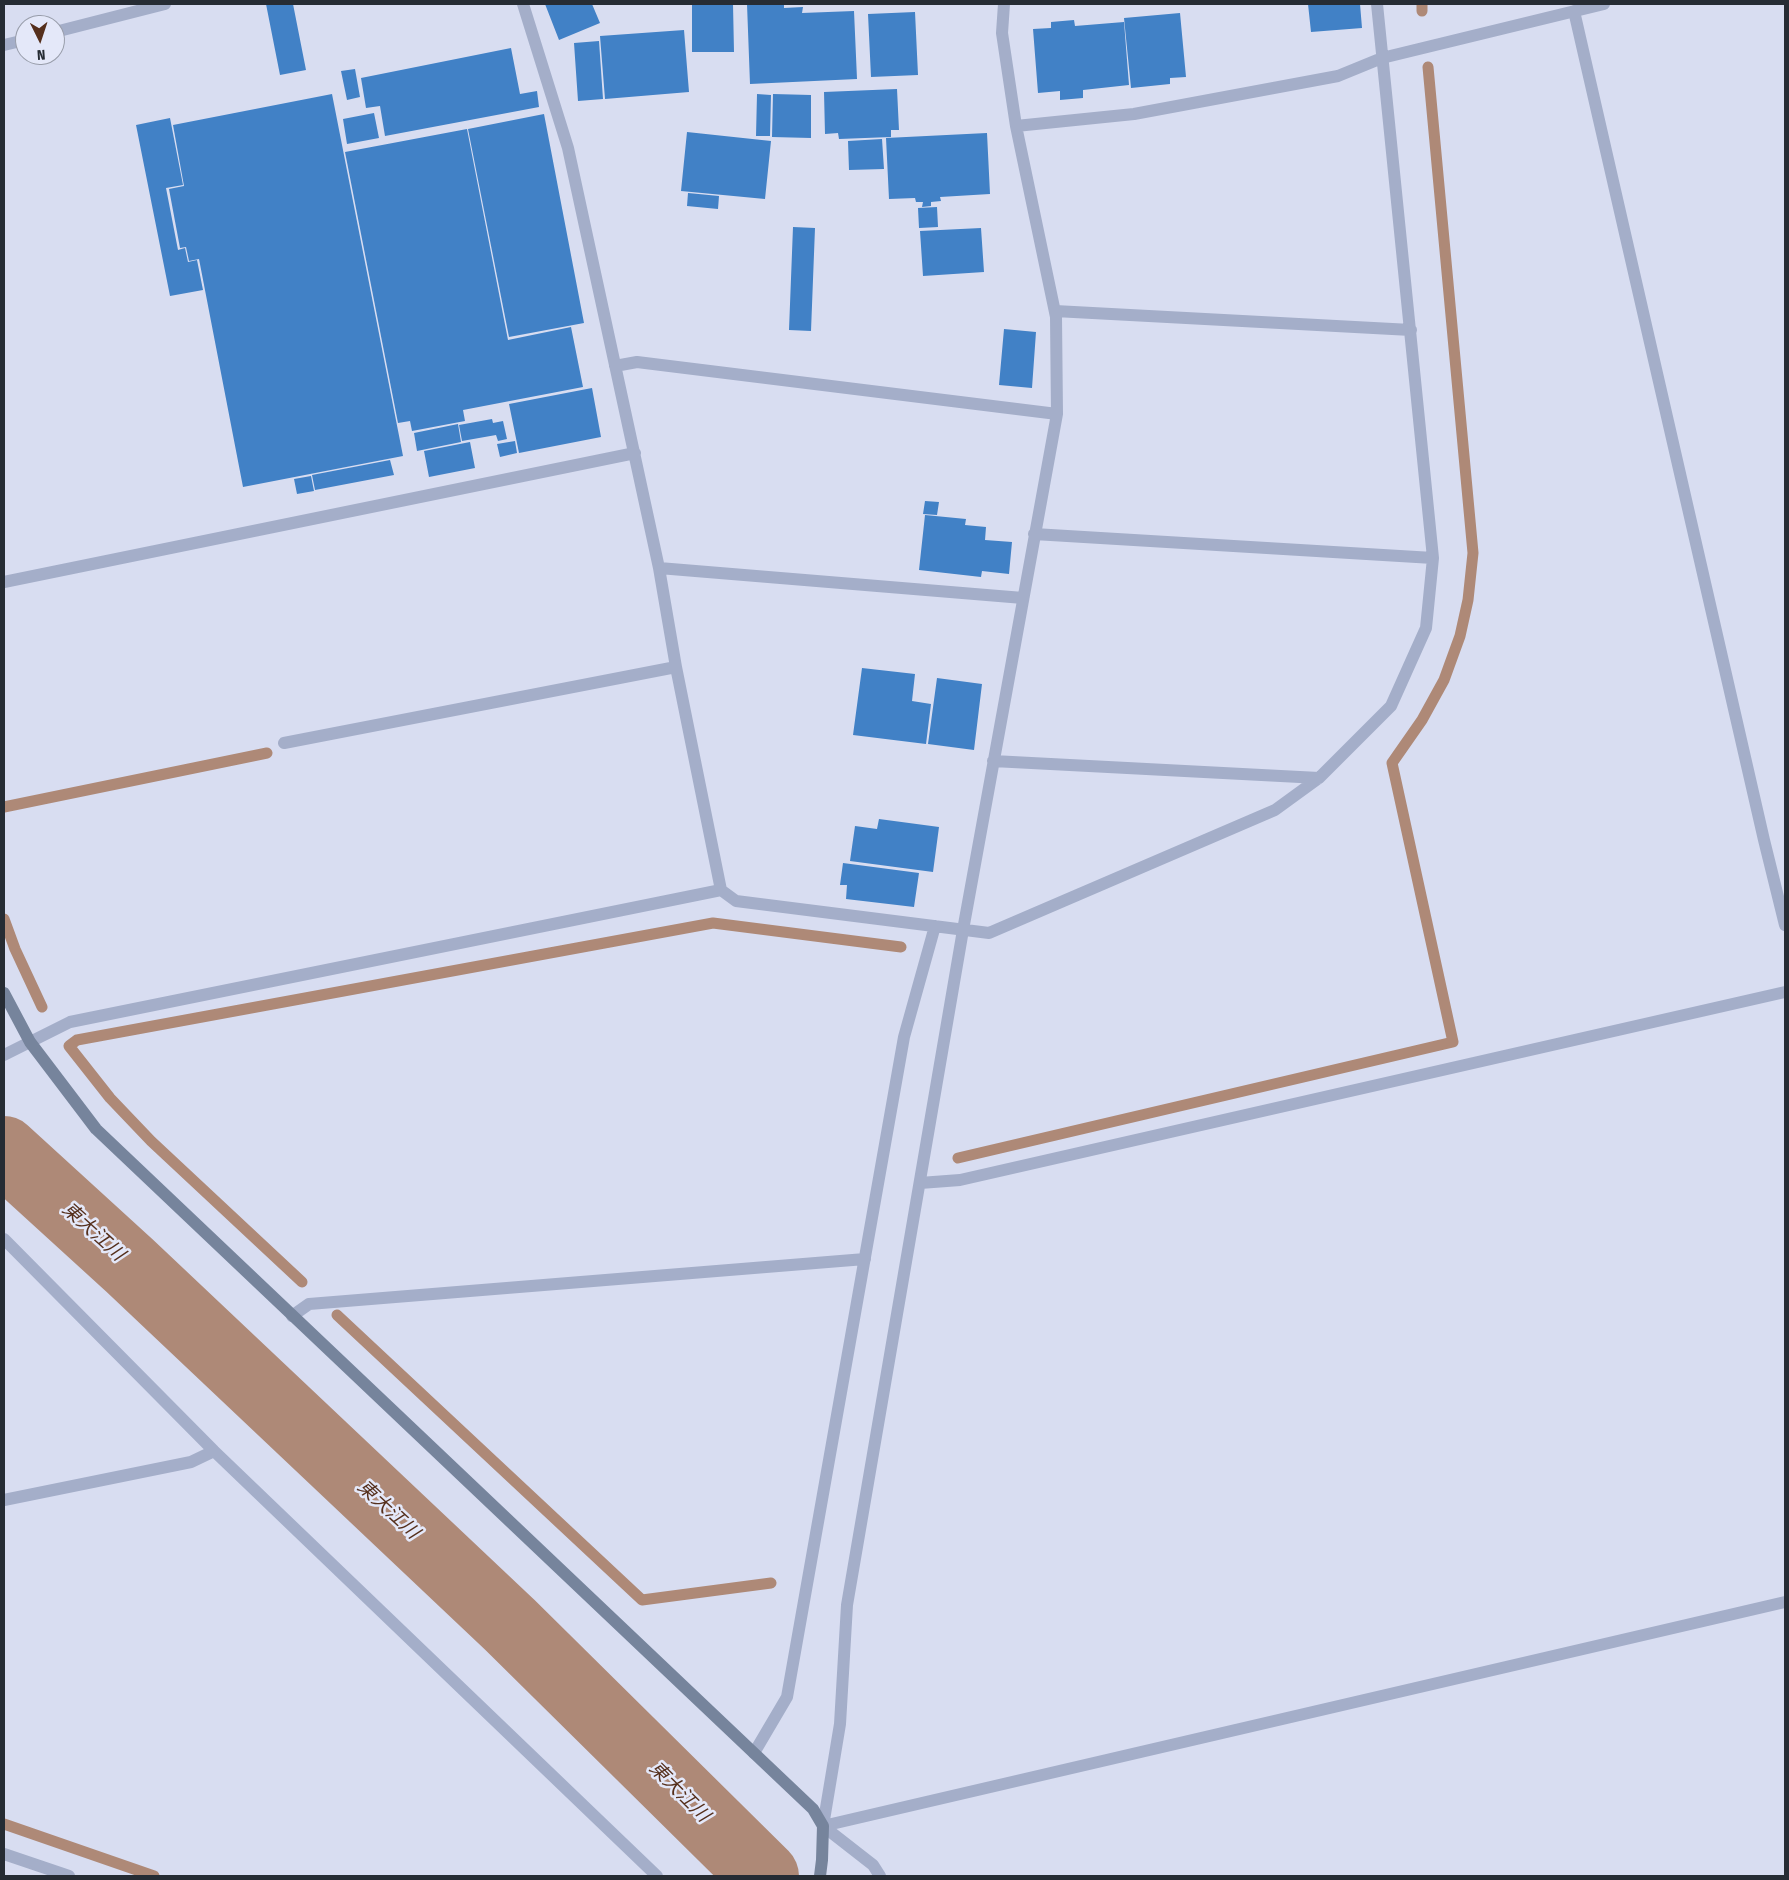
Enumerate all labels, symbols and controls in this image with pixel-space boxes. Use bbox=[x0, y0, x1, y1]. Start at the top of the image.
north arrow bbox=[15, 15, 65, 65]
text: N bbox=[36, 46, 46, 63]
water label: 東大江川 bbox=[57, 1198, 129, 1266]
water label: 東大江川 bbox=[352, 1476, 424, 1544]
water label: 東大江川 bbox=[644, 1757, 714, 1827]

